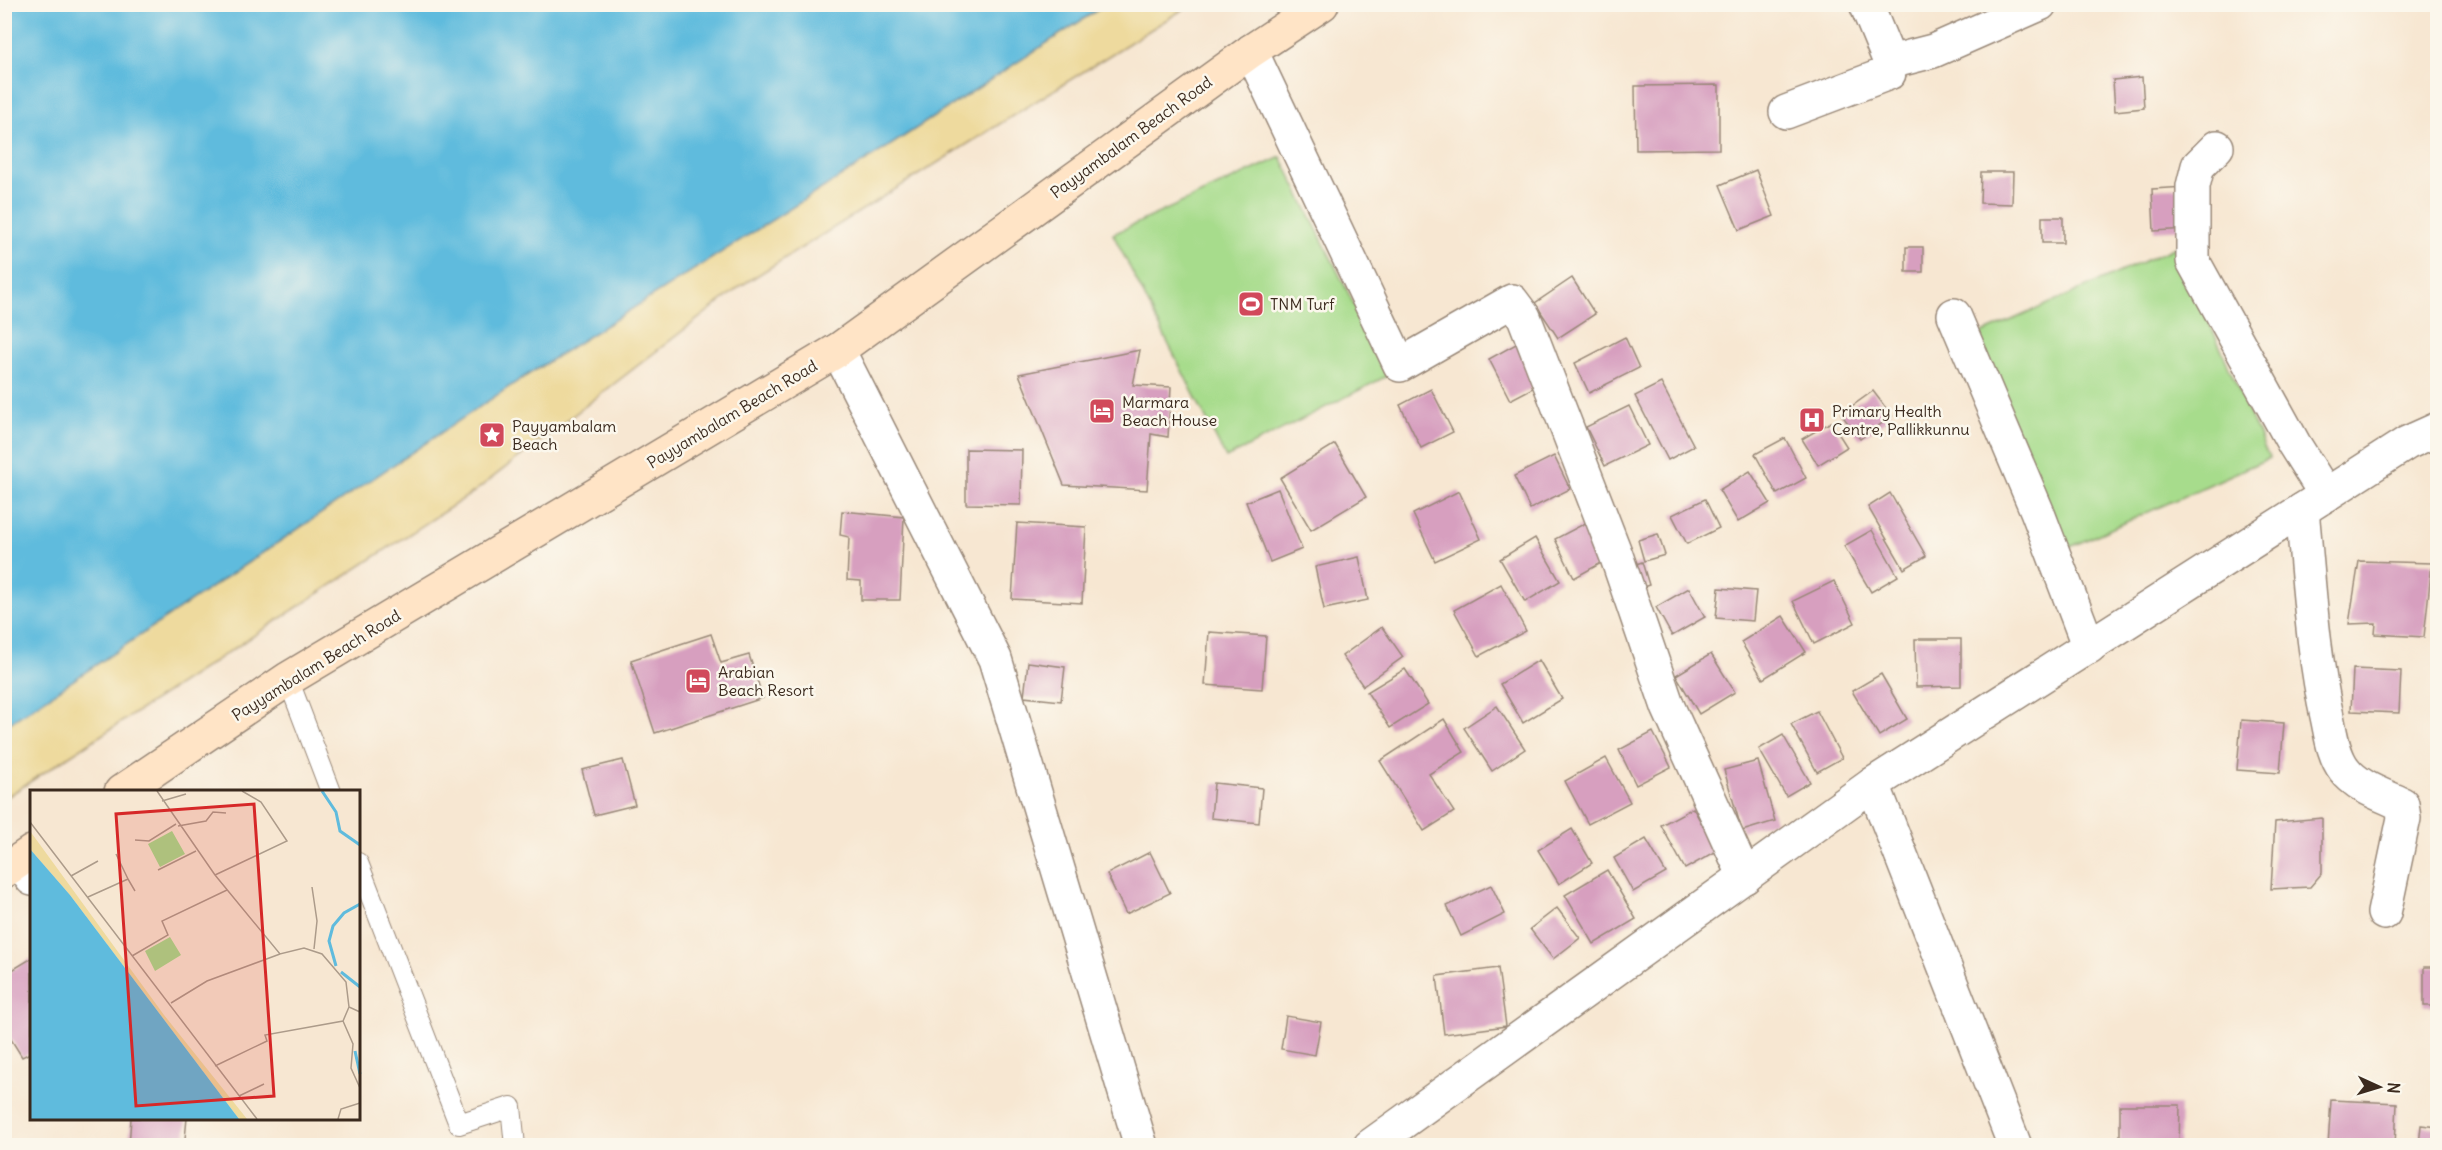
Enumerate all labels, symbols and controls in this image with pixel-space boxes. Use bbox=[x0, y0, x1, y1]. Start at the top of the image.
street label: Payyambalam Beach Road bbox=[1046, 72, 1216, 202]
sports icon: TNM Turf bbox=[1236, 289, 1266, 319]
place label: TNM Turf bbox=[1270, 294, 1335, 314]
street label: Payyambalam Beach Road bbox=[643, 355, 821, 473]
place label: Marmara Beach House bbox=[1122, 392, 1217, 430]
hotel icon: Marmara Beach House bbox=[1087, 396, 1117, 426]
place label: Primary Health Centre, Pallikkunnu bbox=[1832, 401, 1970, 439]
hospital icon: Primary Health Centre, Pallikkunnu bbox=[1797, 405, 1827, 435]
place label: Payyambalam Beach bbox=[512, 416, 616, 454]
place icon: Payyambalam Beach bbox=[477, 420, 507, 450]
street label: Payyambalam Beach Road bbox=[228, 605, 404, 725]
place label: Arabian Beach Resort bbox=[718, 662, 815, 700]
hotel icon: Arabian Beach Resort bbox=[683, 666, 713, 696]
inset map bbox=[30, 790, 360, 1120]
north arrow bbox=[2349, 1057, 2409, 1117]
text: N bbox=[2384, 1082, 2404, 1094]

